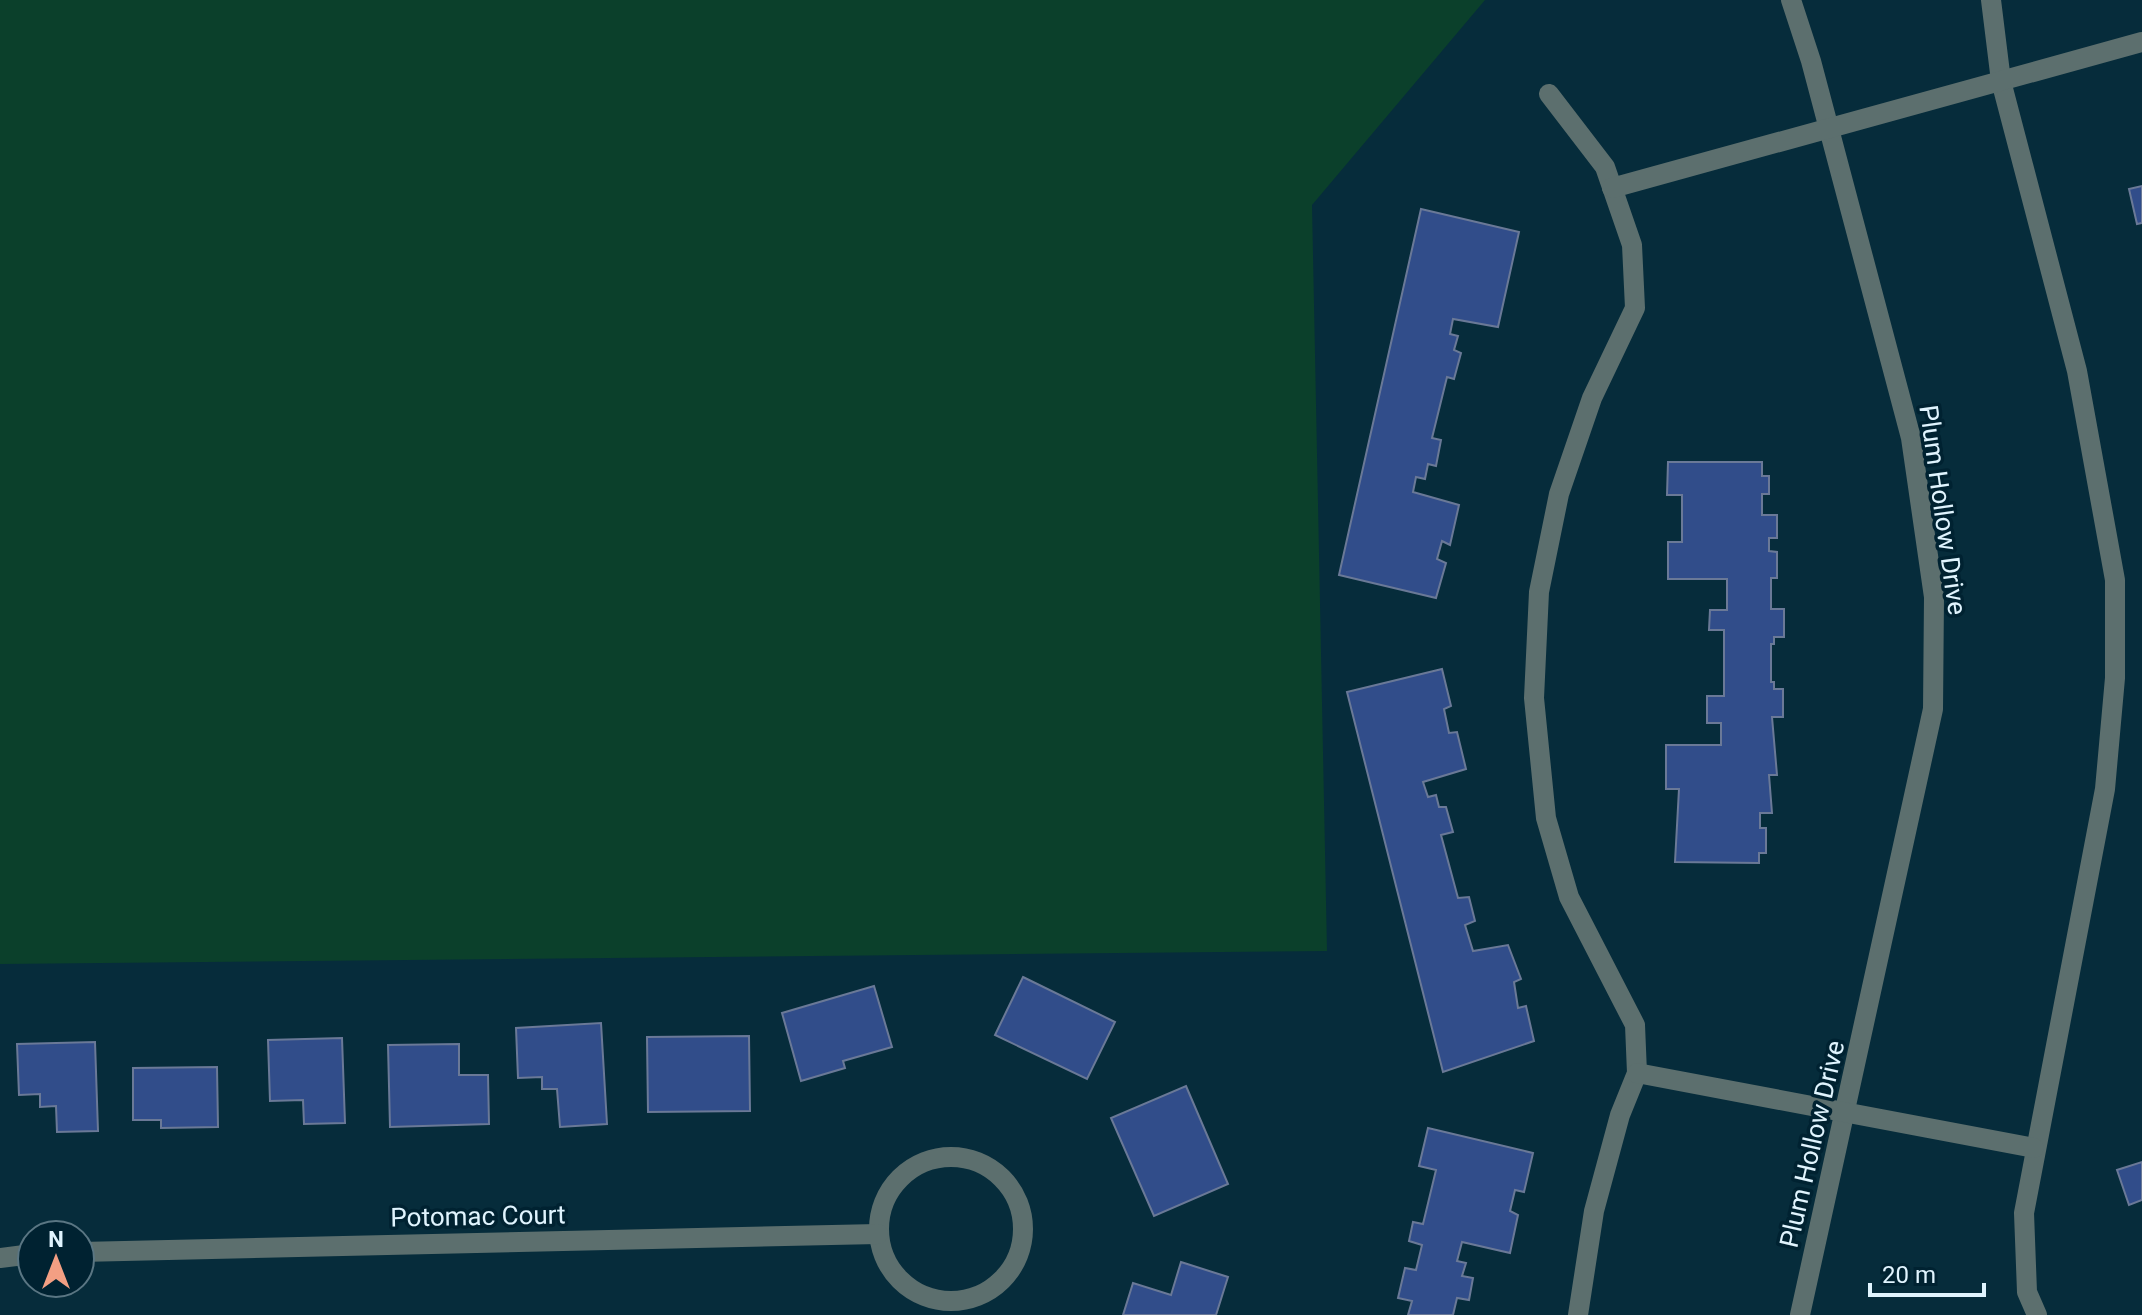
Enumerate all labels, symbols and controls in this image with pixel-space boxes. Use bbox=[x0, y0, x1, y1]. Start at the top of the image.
street label: Plum Hollow Drive bbox=[1913, 403, 1973, 617]
street label: Plum Hollow Drive bbox=[1774, 1038, 1850, 1250]
street label: Potomac Court bbox=[390, 1199, 566, 1233]
north arrow bbox=[16, 1219, 96, 1299]
text: N bbox=[48, 1227, 64, 1252]
scale bar bbox=[1870, 1247, 1984, 1297]
text: 20 m bbox=[1882, 1261, 1936, 1289]

